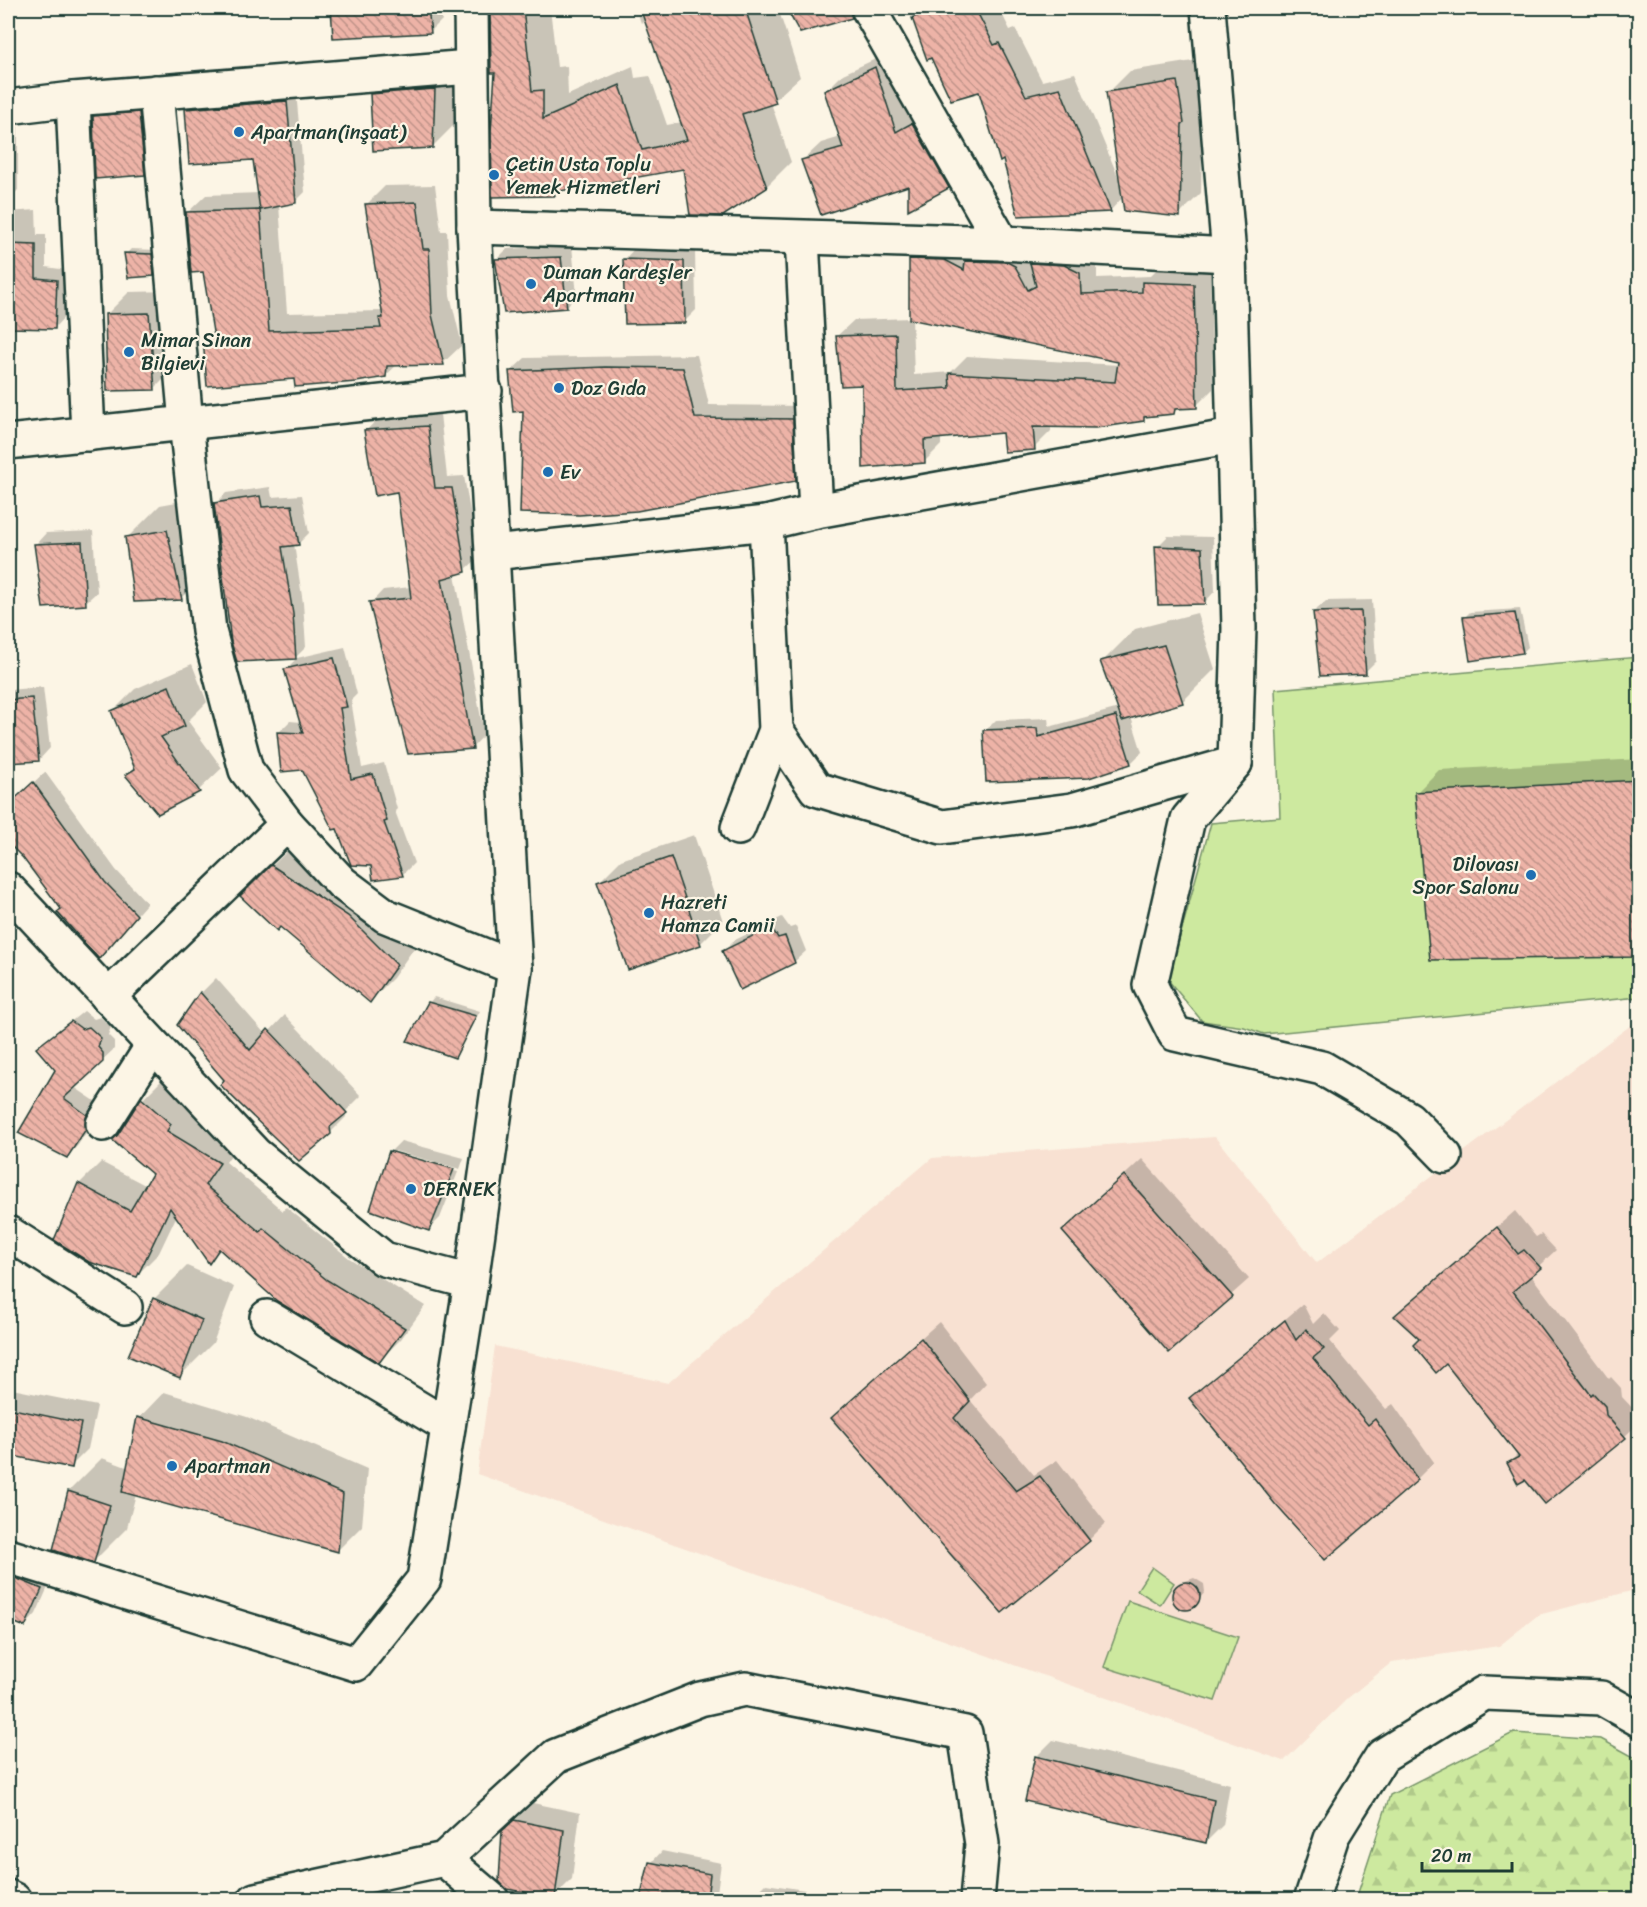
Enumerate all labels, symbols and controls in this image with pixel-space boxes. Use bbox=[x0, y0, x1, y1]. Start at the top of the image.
place label: Apartman(inşaat) bbox=[250, 115, 407, 150]
marker: Apartman(inşaat) bbox=[232, 125, 246, 139]
place label: Çetin Usta Toplu Yemek Hizmetleri bbox=[506, 147, 660, 205]
marker: Çetin Usta Toplu Yemek Hizmetleri bbox=[487, 168, 501, 182]
place label: Duman Kardeşler Apartmanı bbox=[542, 255, 692, 313]
marker: Duman Kardeşler Apartmanı bbox=[524, 277, 538, 291]
place label: Mimar Sinan Bilgievi bbox=[141, 323, 252, 381]
marker: Mimar Sinan Bilgievi bbox=[122, 345, 136, 359]
place label: Doz Gıda bbox=[571, 371, 646, 406]
marker: Doz Gıda bbox=[552, 381, 566, 395]
place label: Ev bbox=[560, 455, 582, 490]
marker: Ev bbox=[541, 465, 555, 479]
place label: Dilovası Spor Salonu bbox=[1413, 847, 1519, 905]
marker: Dilovası Spor Salonu bbox=[1524, 868, 1538, 882]
place label: Hazreti Hamza Camii bbox=[661, 885, 776, 943]
marker: Hazreti Hamza Camii bbox=[642, 906, 656, 920]
place label: DERNEK bbox=[423, 1172, 497, 1207]
marker: DERNEK bbox=[404, 1182, 418, 1196]
place label: Apartman bbox=[183, 1449, 270, 1484]
marker: Apartman bbox=[165, 1459, 179, 1473]
scale bar bbox=[1422, 1835, 1512, 1873]
text: 20 m bbox=[1431, 1840, 1471, 1872]

